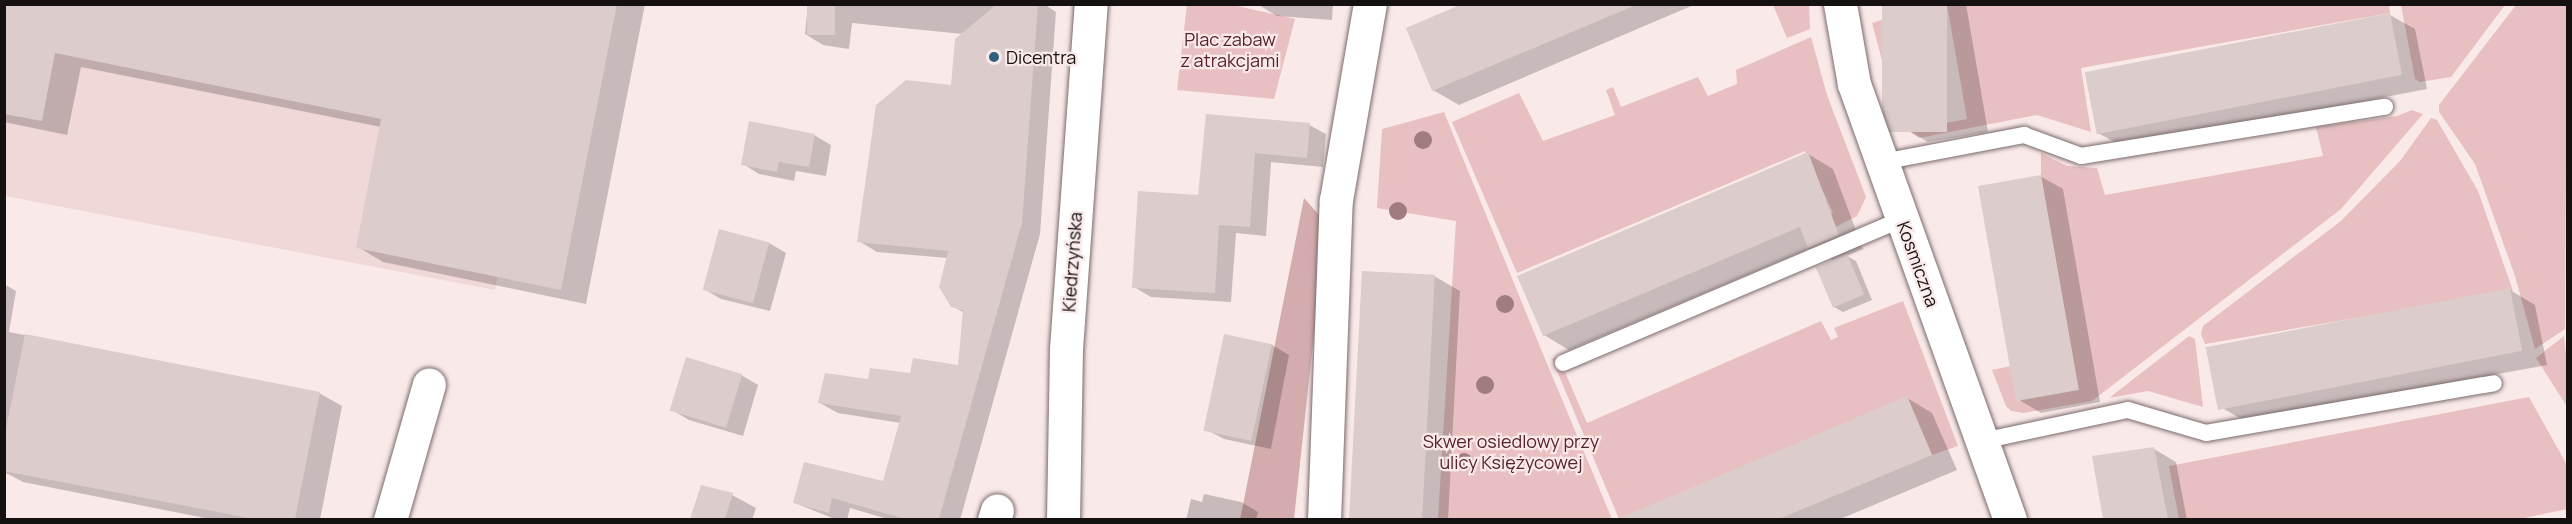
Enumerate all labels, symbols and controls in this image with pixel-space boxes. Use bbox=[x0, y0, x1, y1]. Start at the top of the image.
park label: Plac zabaw z atrakcjami bbox=[1180, 29, 1280, 72]
place label: Dicentra bbox=[1006, 46, 1076, 68]
marker: Dicentra bbox=[987, 50, 1001, 64]
street label: Kiedrzyńska bbox=[1058, 211, 1086, 313]
street label: Kosmiczna bbox=[1893, 218, 1943, 310]
park label: Skwer osiedlowy przy ulicy Księżycowej bbox=[1423, 431, 1599, 474]

